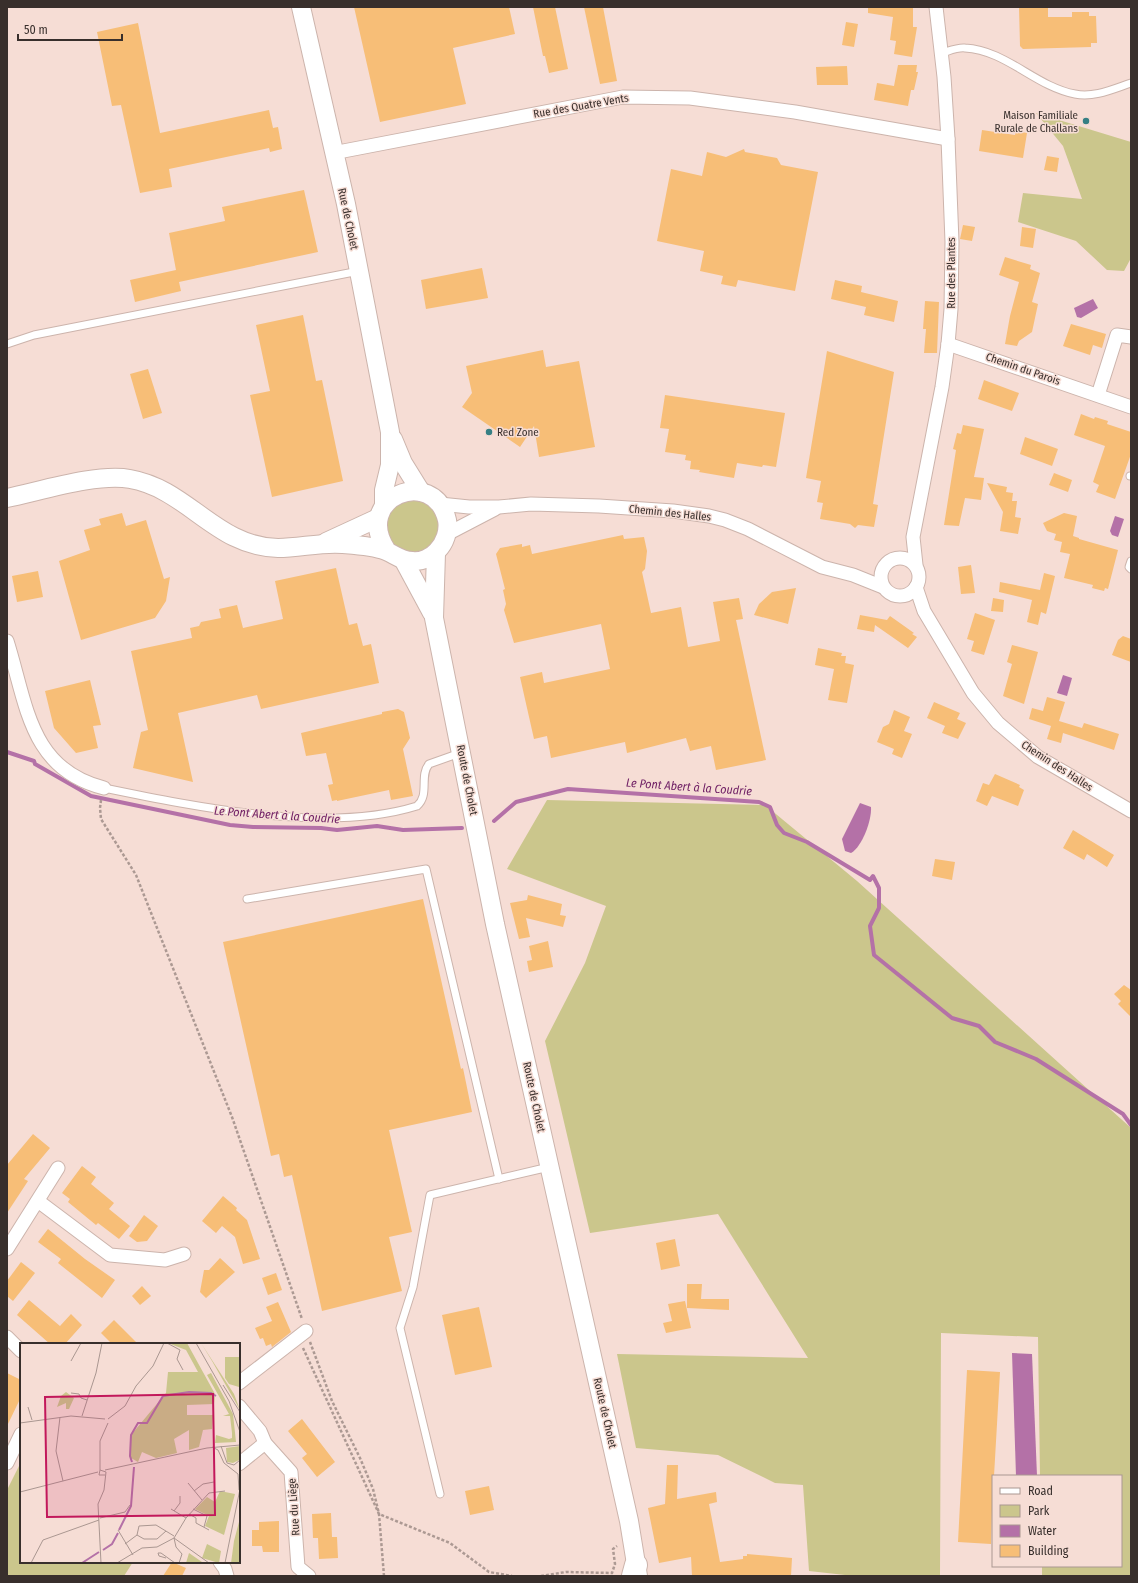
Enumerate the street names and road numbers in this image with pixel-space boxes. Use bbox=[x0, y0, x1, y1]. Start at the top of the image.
street label: Rue des Quatre Vents bbox=[532, 91, 630, 121]
street label: Rue de Cholet bbox=[335, 187, 361, 251]
street label: Rue des Plantes bbox=[945, 237, 958, 309]
street label: Chemin du Parois bbox=[984, 350, 1062, 388]
street label: Chemin des Halles bbox=[628, 502, 712, 524]
street label: Chemin des Halles bbox=[1019, 738, 1095, 794]
street label: Route de Cholet bbox=[454, 744, 480, 817]
street label: Route de Cholet bbox=[520, 1061, 548, 1134]
street label: Route de Cholet bbox=[591, 1377, 619, 1450]
street label: Rue du Liège bbox=[286, 1478, 302, 1536]

